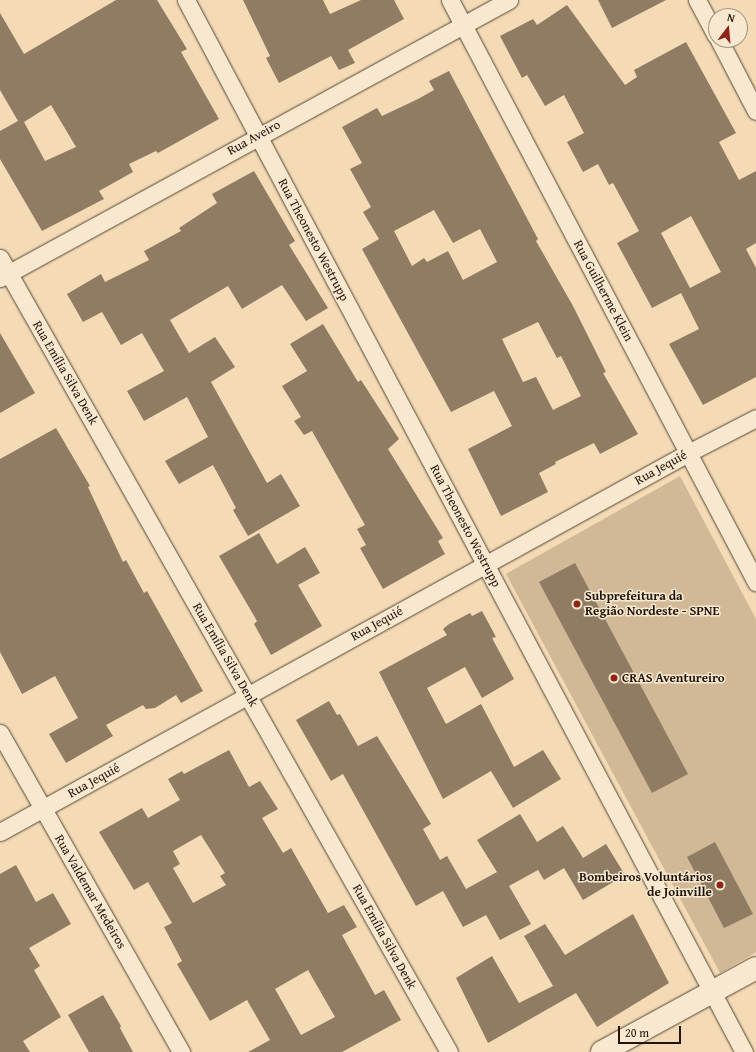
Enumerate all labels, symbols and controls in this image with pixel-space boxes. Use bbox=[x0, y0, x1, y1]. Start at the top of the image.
north arrow bbox=[708, 8, 748, 48]
text: N bbox=[725, 9, 737, 26]
street label: Rua Aveiro bbox=[225, 117, 283, 159]
street label: Rua Theonesto Westrupp bbox=[274, 176, 352, 304]
street label: Rua Guilherme Klein bbox=[570, 238, 636, 344]
street label: Rua Emília Silva Denk bbox=[29, 318, 101, 428]
street label: Rua Jequié bbox=[632, 447, 690, 489]
street label: Rua Theonesto Westrupp bbox=[426, 462, 504, 590]
place label: Subprefeitura da Região Nordeste - SPNE bbox=[585, 589, 719, 620]
marker: Subprefeitura da Região Nordeste - SPNE bbox=[572, 599, 582, 609]
street label: Rua Emília Silva Denk bbox=[189, 600, 261, 710]
street label: Rua Jequié bbox=[348, 603, 406, 645]
place label: CRAS Aventureiro bbox=[622, 670, 725, 686]
marker: CRAS Aventureiro bbox=[609, 673, 619, 683]
street label: Rua Jequié bbox=[65, 760, 123, 802]
street label: Rua Valdemar Medeiros bbox=[51, 832, 129, 952]
place label: Bombeiros Voluntários de Joinville bbox=[579, 870, 712, 901]
marker: Bombeiros Voluntários de Joinville bbox=[715, 880, 725, 890]
street label: Rua Emília Silva Denk bbox=[349, 882, 419, 992]
scale bar bbox=[620, 1018, 683, 1044]
text: 20 m bbox=[625, 1024, 649, 1041]

